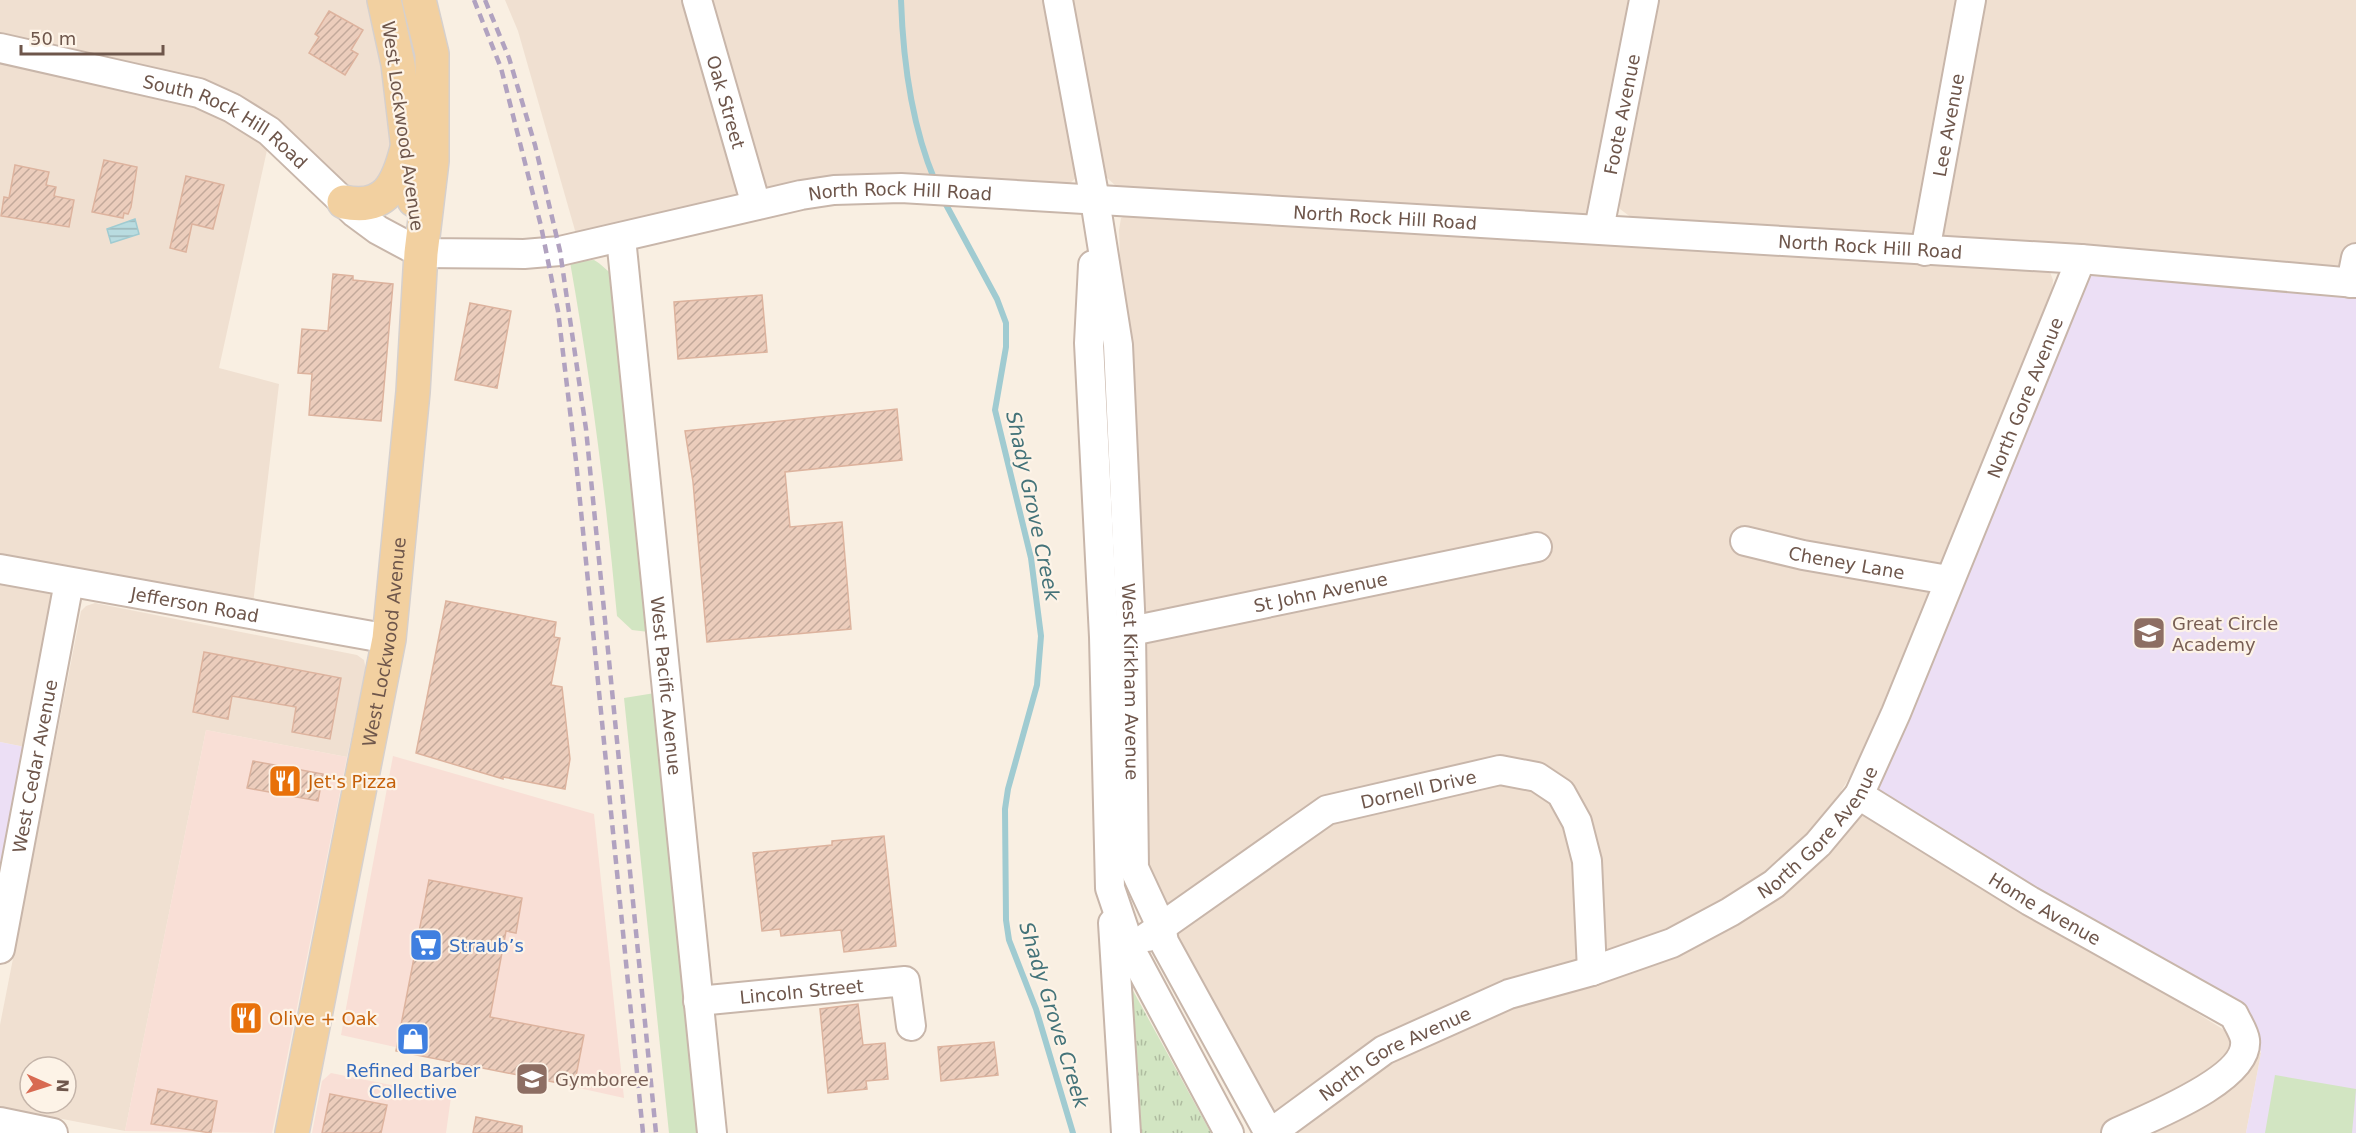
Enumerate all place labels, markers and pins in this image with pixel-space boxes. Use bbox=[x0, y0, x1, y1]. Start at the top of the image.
place label: Great Circle Academy bbox=[2172, 613, 2278, 655]
school or university icon: Great Circle Academy bbox=[2131, 615, 2167, 651]
restaurant icon: Jet's Pizza bbox=[267, 763, 303, 799]
place label: Jet's Pizza bbox=[307, 771, 397, 792]
supermarket icon: Straub’s bbox=[408, 927, 444, 963]
place label: Straub’s bbox=[449, 935, 524, 956]
restaurant icon: Olive + Oak bbox=[228, 1000, 264, 1036]
place label: Olive + Oak bbox=[269, 1008, 378, 1029]
shop icon: Refined Barber Collective bbox=[395, 1021, 431, 1057]
place label: Refined Barber Collective bbox=[346, 1060, 481, 1102]
school or university icon: Gymboree bbox=[514, 1061, 550, 1097]
place label: Gymboree bbox=[555, 1069, 649, 1090]

